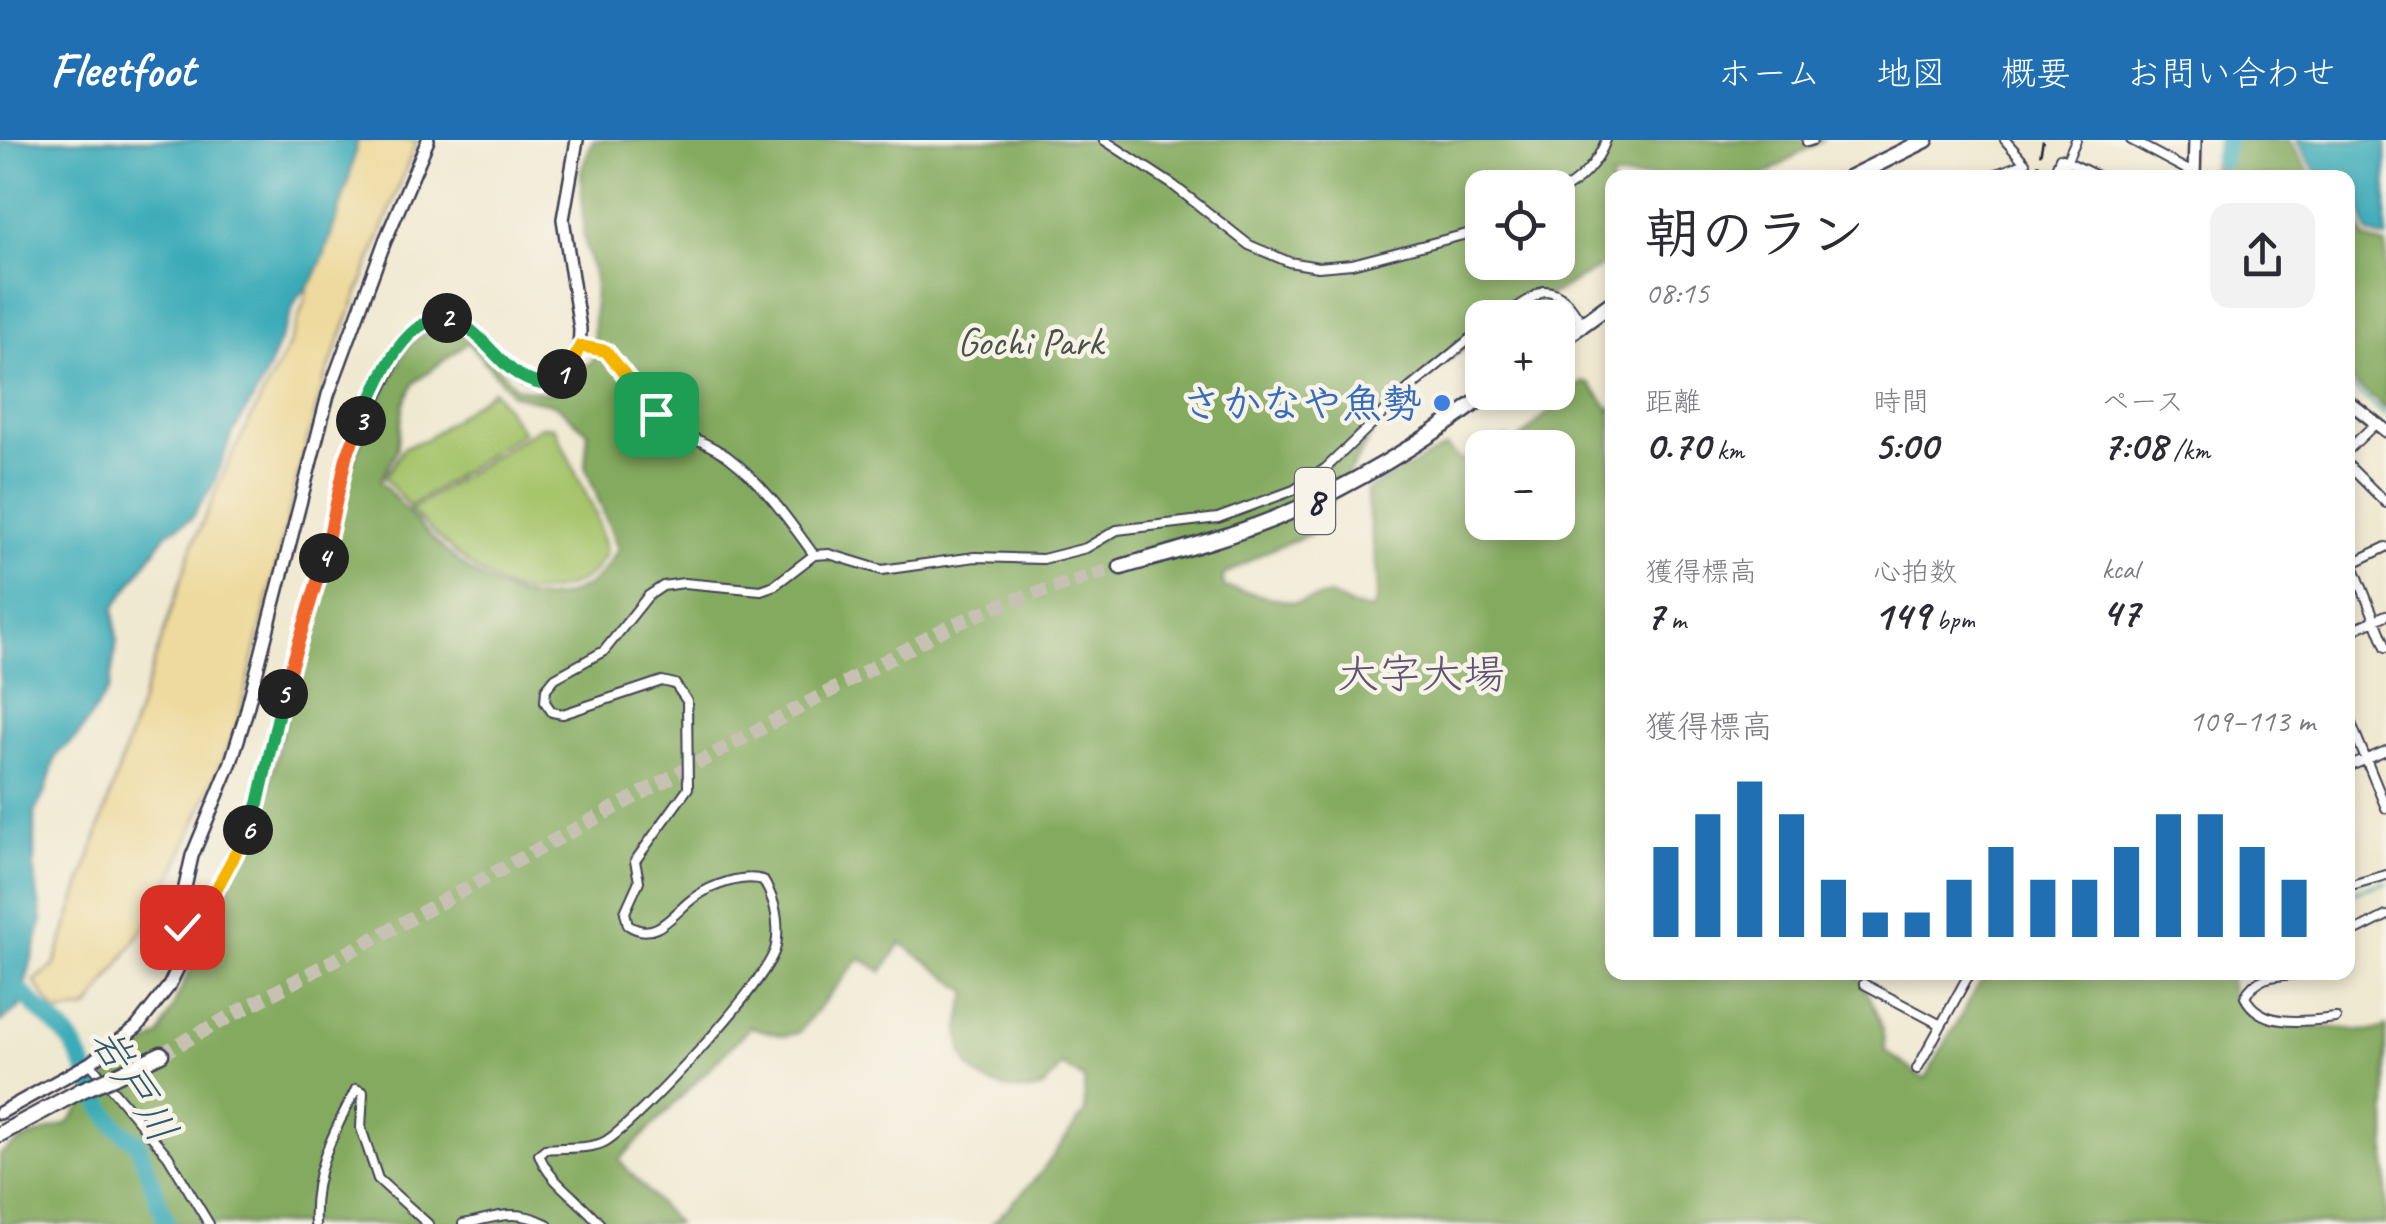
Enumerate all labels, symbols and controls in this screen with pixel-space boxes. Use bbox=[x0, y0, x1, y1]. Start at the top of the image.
text: Fleetfoot bbox=[50, 40, 195, 100]
text: ホーム bbox=[1717, 51, 1821, 96]
text: 地図 bbox=[1876, 51, 1946, 96]
text: 概要 bbox=[2001, 51, 2071, 96]
text: お問い合わせ bbox=[2126, 51, 2336, 96]
map controls bbox=[1465, 170, 1575, 540]
button: locate bbox=[1465, 170, 1575, 280]
text: 朝のラン bbox=[1645, 199, 1865, 269]
button: share bbox=[2210, 203, 2315, 308]
text: 08:15 bbox=[1645, 272, 1709, 313]
pin: 2 bbox=[422, 293, 472, 343]
text: 2 bbox=[441, 300, 453, 335]
button: + bbox=[1465, 300, 1575, 410]
park label: Gochi Park bbox=[957, 317, 1106, 367]
pin: 1 bbox=[537, 349, 587, 399]
text: 1 bbox=[556, 356, 568, 391]
pin bbox=[614, 372, 699, 457]
place label: さかなや魚勢 bbox=[1182, 379, 1422, 429]
text: 距離 bbox=[1645, 384, 1701, 419]
text: 時間 bbox=[1873, 384, 1929, 419]
text: ペース bbox=[2102, 384, 2184, 419]
icon: arrive bbox=[629, 387, 684, 442]
marker: さかなや魚勢 bbox=[1431, 392, 1453, 414]
pin: 3 bbox=[336, 396, 386, 446]
text: 3 bbox=[355, 403, 367, 438]
text: 0.70 bbox=[1645, 419, 1710, 472]
text: 5:00 bbox=[1873, 419, 1938, 472]
text: 7:08 bbox=[2102, 419, 2167, 472]
button: − bbox=[1465, 430, 1575, 540]
text: km bbox=[1710, 432, 1744, 467]
text: /km bbox=[2167, 432, 2210, 467]
road number: 8 bbox=[1295, 468, 1335, 534]
pin: 4 bbox=[299, 533, 349, 583]
text: 4 bbox=[318, 540, 330, 575]
text: kcal bbox=[2102, 551, 2139, 586]
text: 獲得標高 bbox=[1645, 554, 1757, 589]
text: 心拍数 bbox=[1873, 554, 1957, 589]
text: 47 bbox=[2102, 586, 2139, 639]
text: 7 bbox=[1645, 589, 1664, 642]
text: 149 bbox=[1873, 589, 1930, 642]
text: m bbox=[1664, 602, 1686, 637]
text: bpm bbox=[1930, 602, 1975, 637]
district label: 大字大場 bbox=[1337, 648, 1505, 701]
pin: 5 bbox=[258, 669, 308, 719]
text: 5 bbox=[277, 676, 289, 711]
text: 109–113 m bbox=[2189, 700, 2315, 741]
text: 獲得標高 bbox=[1645, 706, 1773, 747]
pin: 6 bbox=[223, 805, 273, 855]
text: 6 bbox=[241, 812, 255, 847]
pin bbox=[140, 885, 225, 970]
icon: check bbox=[155, 900, 210, 955]
water label: 岩戸川 bbox=[79, 1017, 189, 1152]

